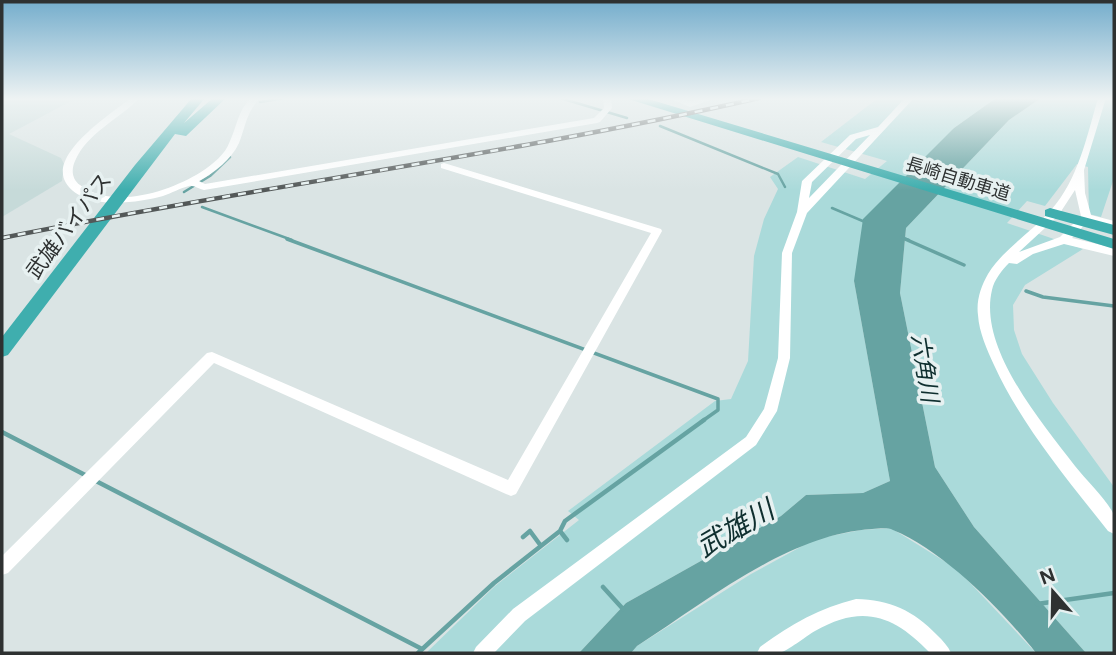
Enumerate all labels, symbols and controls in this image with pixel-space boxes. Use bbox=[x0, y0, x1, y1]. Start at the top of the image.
street label: 長崎自動車道 bbox=[903, 153, 1013, 205]
street label: 武雄バイパス bbox=[21, 168, 116, 283]
water label: 六角川 bbox=[906, 332, 945, 407]
water label: 武雄川 bbox=[690, 491, 782, 564]
north arrow bbox=[1018, 557, 1088, 627]
text: N bbox=[1037, 563, 1058, 590]

